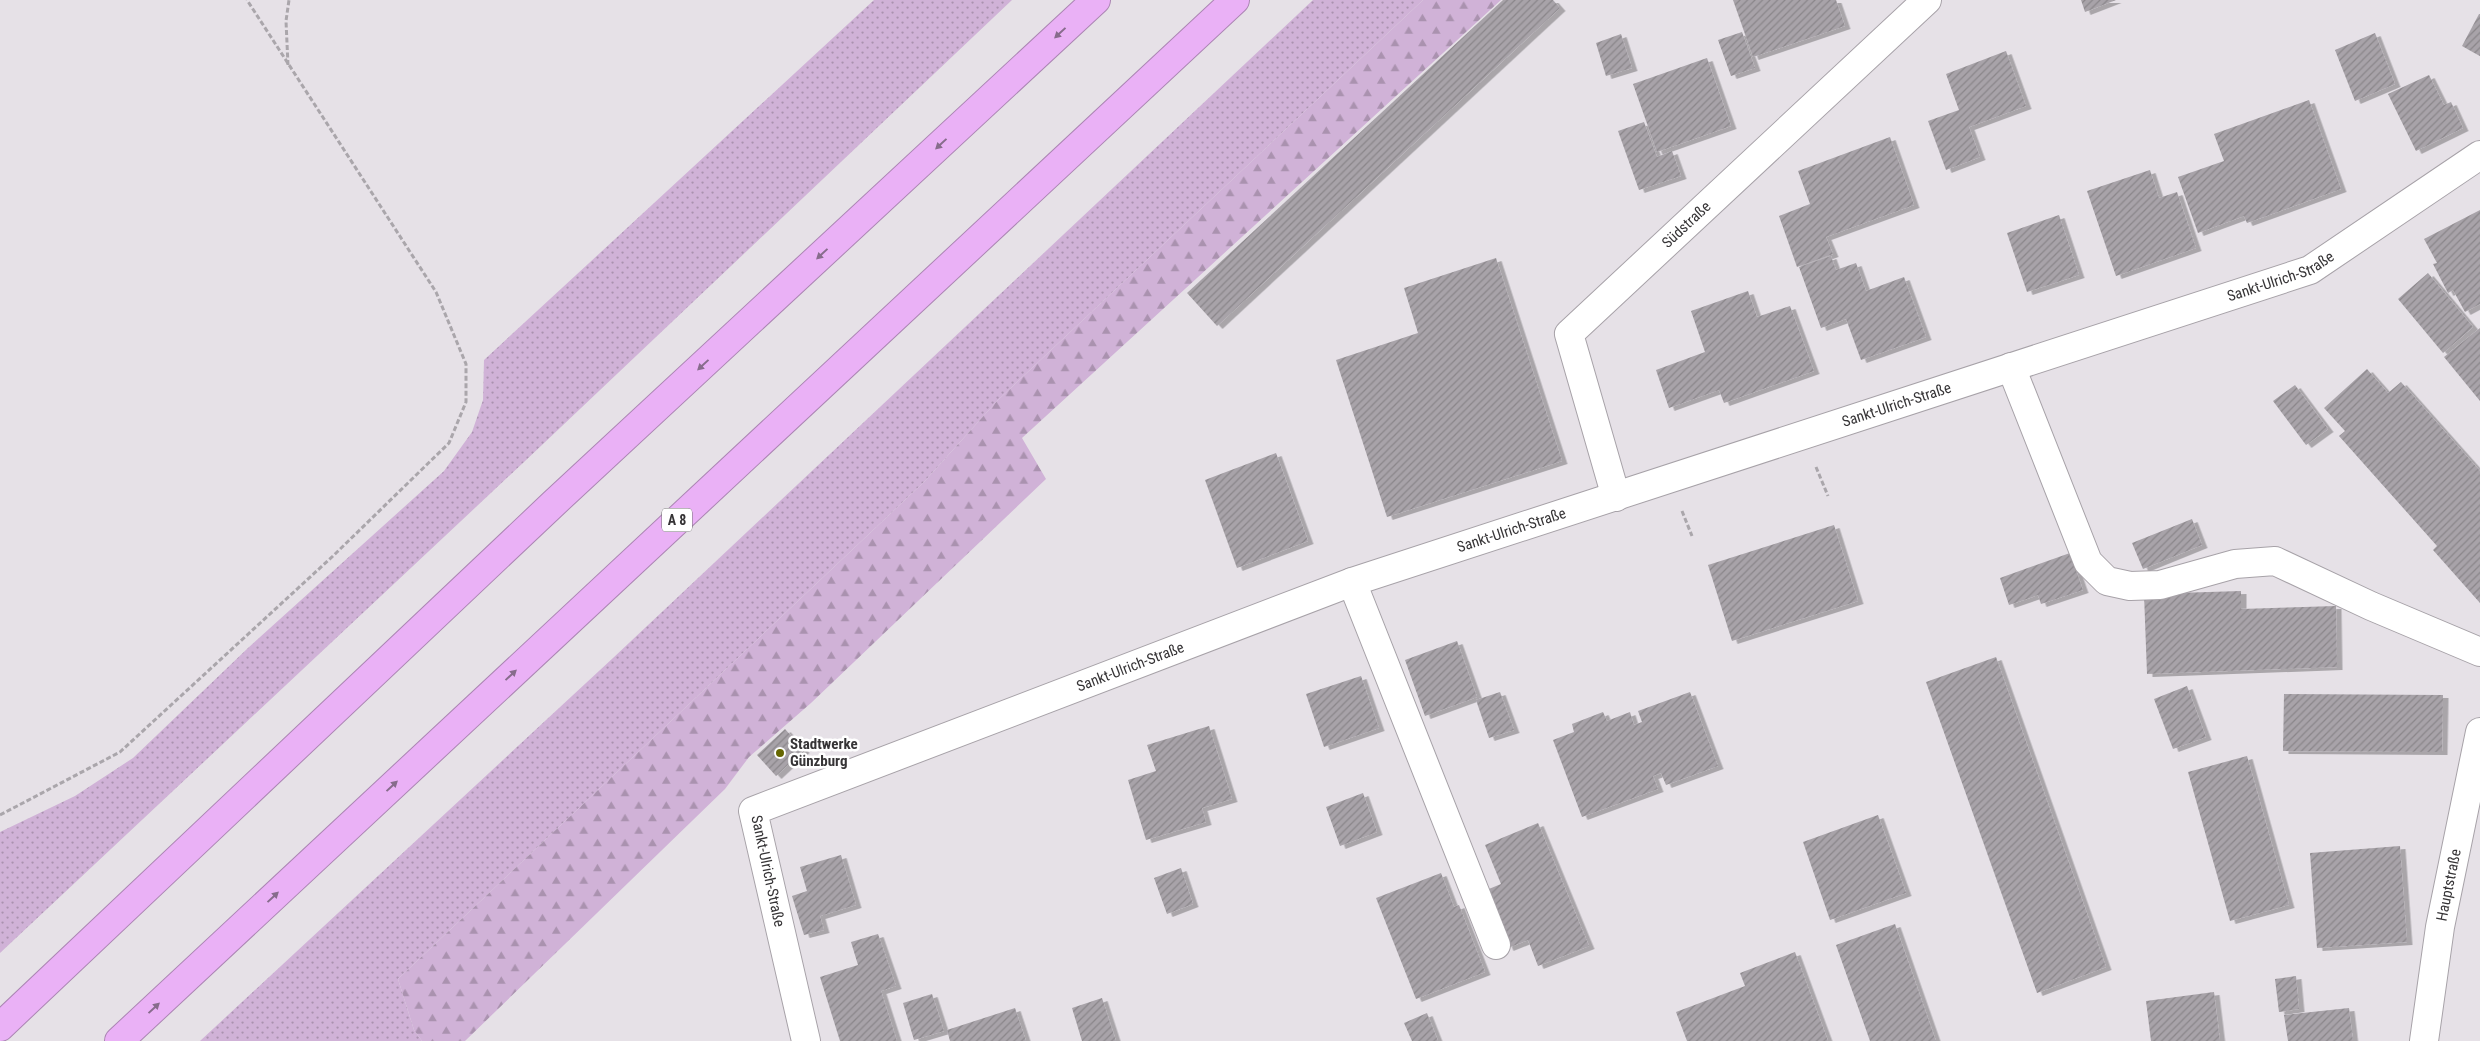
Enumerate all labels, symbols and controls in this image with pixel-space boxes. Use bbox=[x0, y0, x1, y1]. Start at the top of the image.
one-way arrow bbox=[1054, 27, 1066, 39]
one-way arrow bbox=[935, 138, 947, 150]
street label: Südstraße bbox=[1658, 198, 1714, 252]
street label: Sankt-Ulrich-Straße bbox=[2225, 247, 2337, 305]
one-way arrow bbox=[816, 248, 828, 260]
one-way arrow bbox=[697, 359, 709, 371]
street label: Sankt-Ulrich-Straße bbox=[1840, 379, 1953, 431]
street label: Sankt-Ulrich-Straße bbox=[1455, 504, 1568, 556]
road number: A 8 bbox=[662, 508, 692, 532]
street label: Sankt-Ulrich-Straße bbox=[1074, 638, 1187, 695]
one-way arrow bbox=[504, 669, 516, 681]
place label: Stadtwerke Günzburg bbox=[790, 735, 858, 770]
marker: Stadtwerke Günzburg bbox=[774, 747, 786, 759]
one-way arrow bbox=[386, 780, 398, 792]
street label: Sankt-Ulrich-Straße bbox=[747, 814, 789, 928]
street label: Hauptstraße bbox=[2432, 847, 2465, 923]
one-way arrow bbox=[267, 891, 279, 903]
one-way arrow bbox=[148, 1002, 160, 1014]

